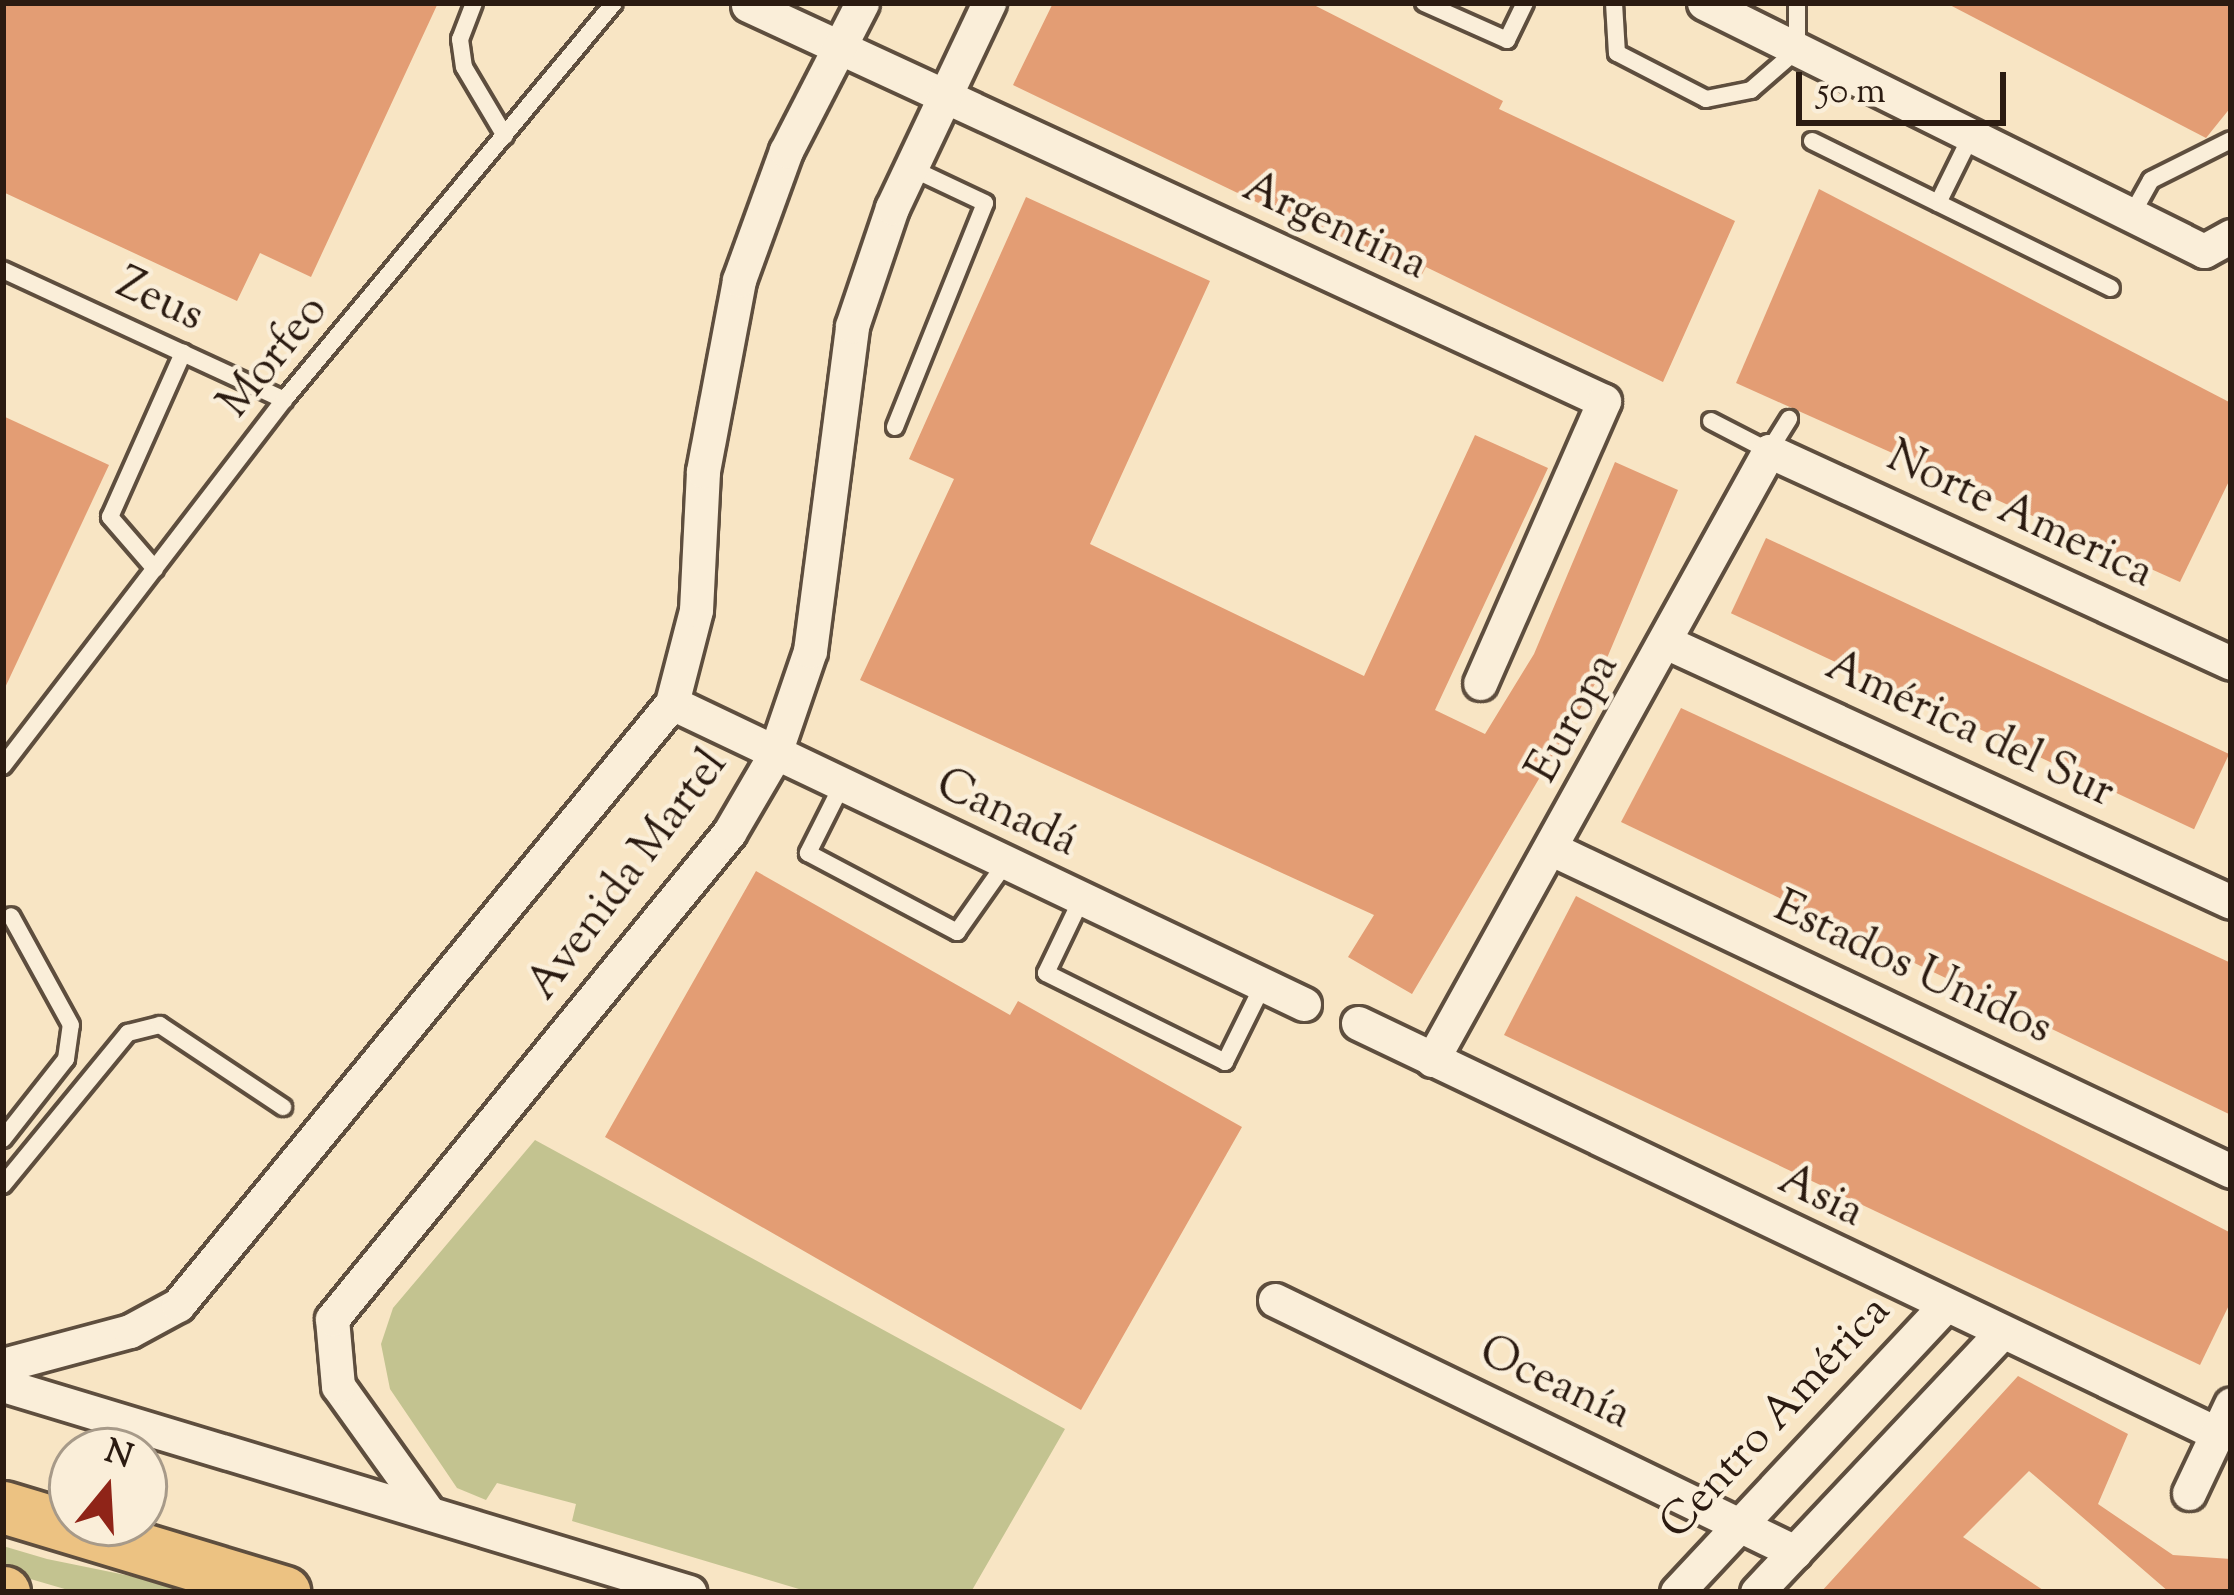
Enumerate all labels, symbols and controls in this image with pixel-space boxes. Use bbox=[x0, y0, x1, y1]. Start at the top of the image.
scale bar bbox=[1802, 48, 2012, 122]
text: 50 m bbox=[1817, 67, 1886, 119]
street label: Argentina bbox=[1233, 162, 1435, 294]
street label: Zeus bbox=[107, 259, 211, 345]
street label: Morfeo bbox=[209, 286, 341, 430]
street label: Norte America bbox=[1877, 432, 2161, 602]
street label: América del Sur bbox=[1816, 641, 2122, 821]
street label: Europa bbox=[1517, 645, 1633, 793]
street label: Avenida Martel bbox=[517, 740, 741, 1012]
street label: Canadá bbox=[927, 759, 1085, 871]
street label: Estados Unidos bbox=[1764, 882, 2060, 1058]
street label: Asia bbox=[1769, 1154, 1871, 1242]
street label: Centro América bbox=[1650, 1286, 1904, 1552]
street label: Oceanía bbox=[1470, 1327, 1638, 1443]
north arrow bbox=[48, 1427, 168, 1547]
text: N bbox=[98, 1429, 138, 1483]

